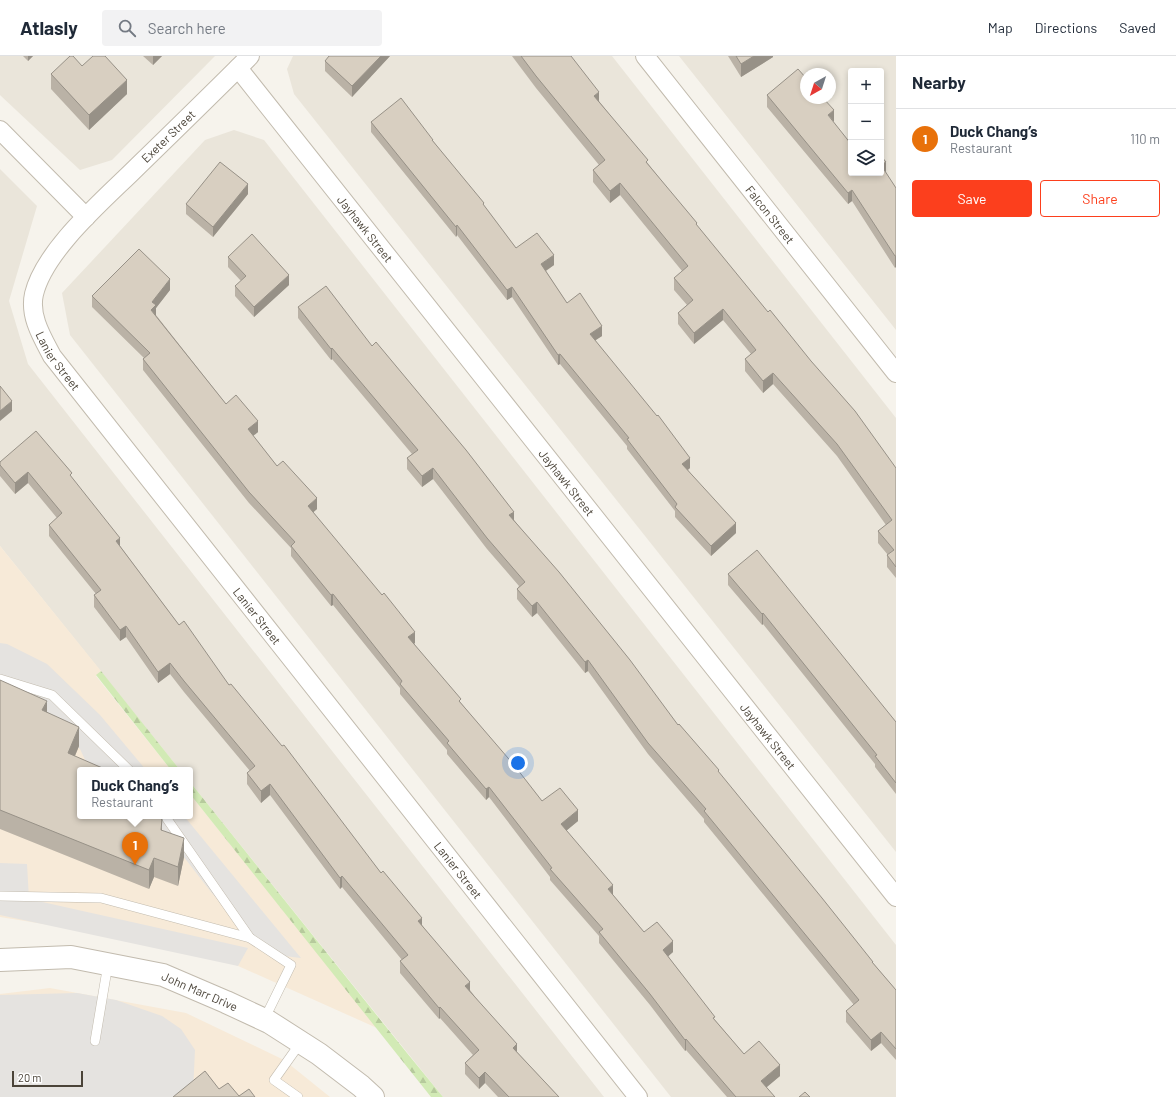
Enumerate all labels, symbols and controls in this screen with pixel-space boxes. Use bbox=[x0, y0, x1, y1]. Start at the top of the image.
search box bbox=[102, 10, 382, 46]
text: Atlasly bbox=[20, 16, 78, 39]
icon: search bbox=[116, 17, 138, 39]
text: Search here bbox=[148, 19, 226, 37]
text: Map bbox=[988, 19, 1013, 36]
text: Directions bbox=[1035, 19, 1097, 36]
text: Saved bbox=[1119, 19, 1156, 36]
north arrow bbox=[800, 68, 836, 104]
map controls bbox=[848, 68, 884, 176]
button: + bbox=[848, 68, 884, 104]
text: Nearby bbox=[912, 72, 966, 92]
button: − bbox=[848, 104, 884, 140]
street label: Exeter Street bbox=[138, 107, 198, 165]
text: Duck Chang’s bbox=[950, 122, 1038, 140]
text: 1 bbox=[923, 131, 927, 147]
text: 110 m bbox=[1130, 131, 1160, 147]
button: layers bbox=[848, 140, 884, 176]
text: Restaurant bbox=[950, 140, 1012, 156]
button: Save bbox=[912, 180, 1032, 217]
button: Share bbox=[1040, 180, 1160, 217]
street label: Falcon Street bbox=[743, 183, 798, 246]
street label: Jayhawk Street bbox=[335, 193, 396, 265]
street label: Lanier Street bbox=[33, 329, 83, 393]
street label: Jayhawk Street bbox=[536, 446, 598, 518]
street label: Lanier Street bbox=[231, 585, 284, 647]
street label: Jayhawk Street bbox=[738, 700, 799, 772]
your location bbox=[508, 753, 528, 773]
popup bbox=[77, 767, 193, 819]
text: Duck Chang’s bbox=[91, 776, 179, 794]
text: Restaurant bbox=[91, 794, 154, 810]
pin: 1 bbox=[122, 832, 148, 865]
street label: Lanier Street bbox=[432, 839, 485, 901]
street label: John Marr Drive bbox=[160, 968, 240, 1014]
scale bar bbox=[12, 1069, 83, 1088]
text: 20 m bbox=[18, 1071, 41, 1084]

